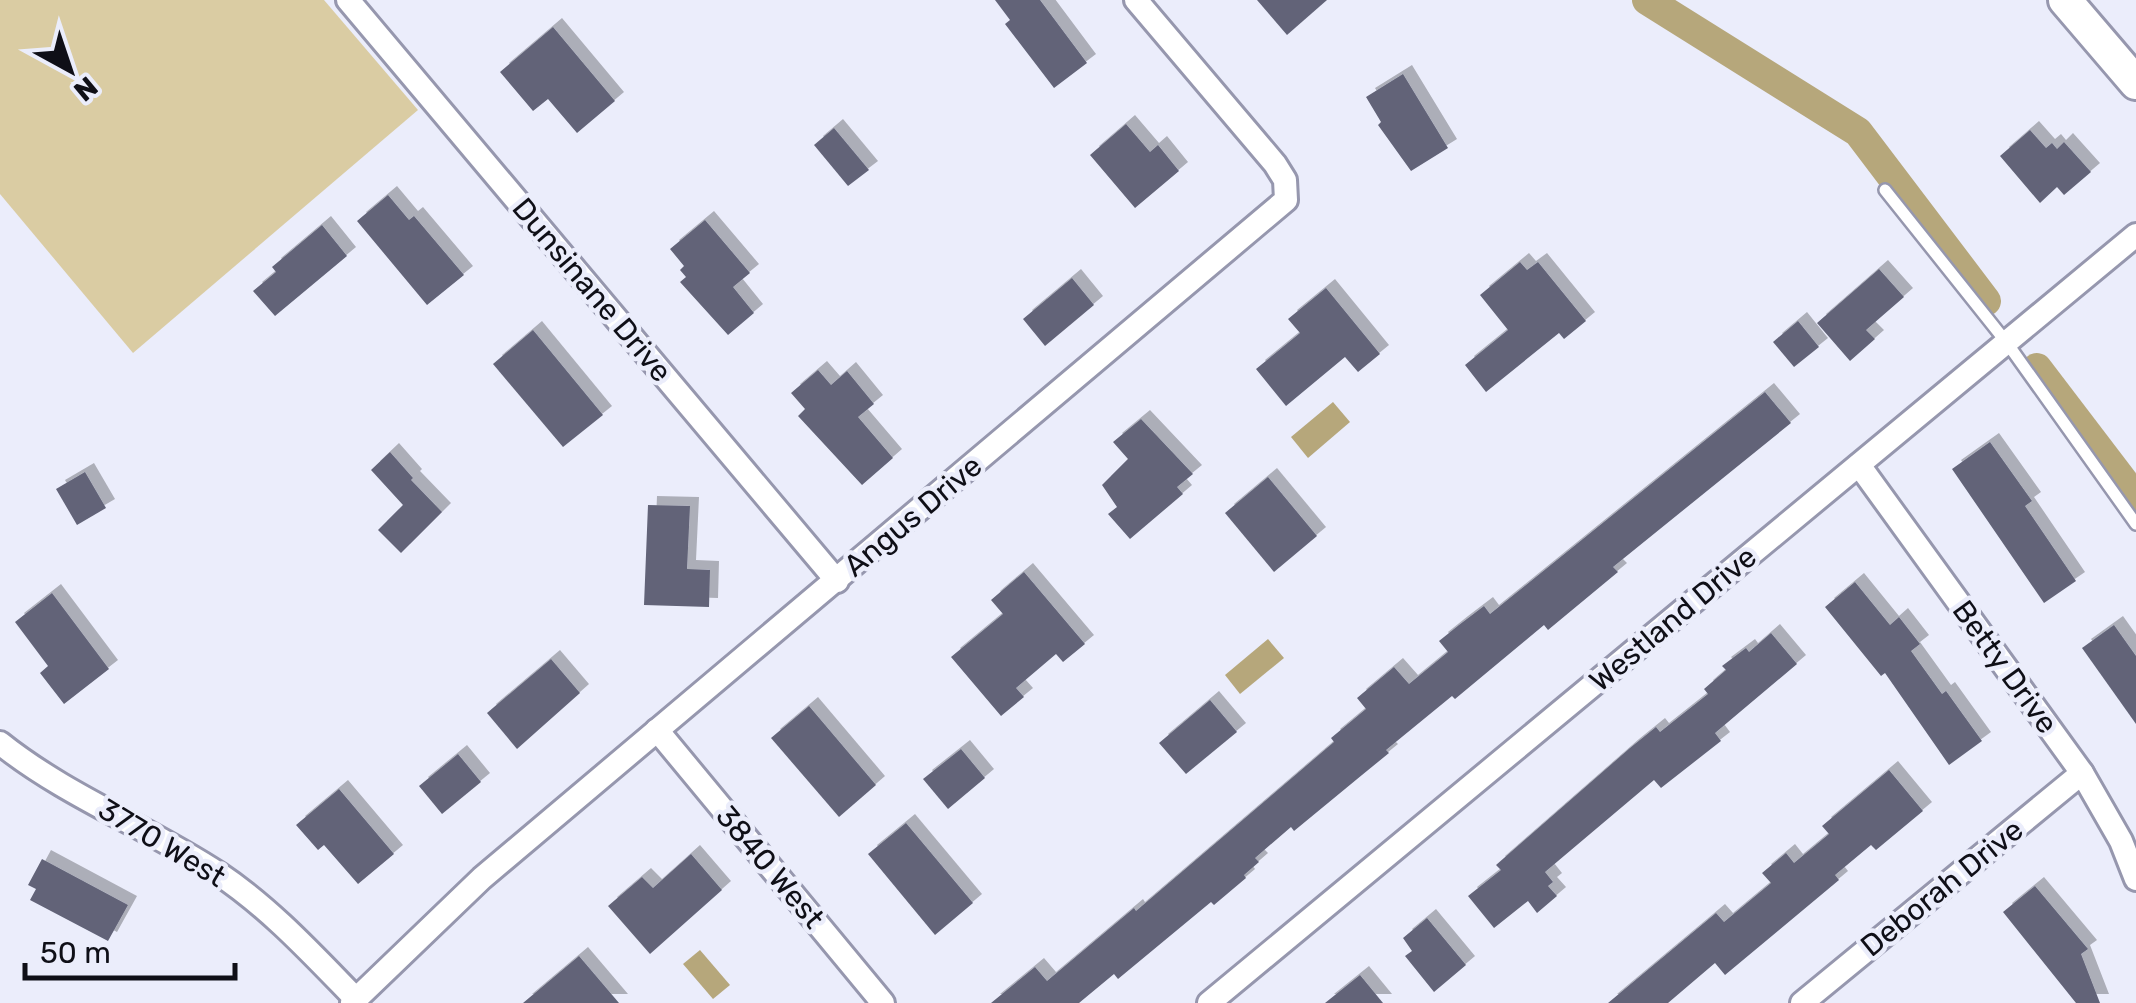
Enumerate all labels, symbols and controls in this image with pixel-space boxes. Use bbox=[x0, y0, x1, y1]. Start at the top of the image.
north arrow bbox=[20, 20, 120, 120]
text: N bbox=[67, 70, 104, 108]
street label: Dunsinane Drive bbox=[505, 191, 679, 389]
street label: Angus Drive bbox=[837, 448, 989, 584]
street label: Westland Drive bbox=[1582, 539, 1764, 699]
street label: Betty Drive bbox=[1945, 594, 2065, 740]
street label: 3770 West bbox=[92, 791, 232, 895]
street label: 3840 West bbox=[708, 798, 832, 936]
street label: Deborah Drive bbox=[1854, 812, 2030, 964]
scale bar bbox=[25, 918, 235, 980]
text: 50 m bbox=[40, 935, 111, 971]

